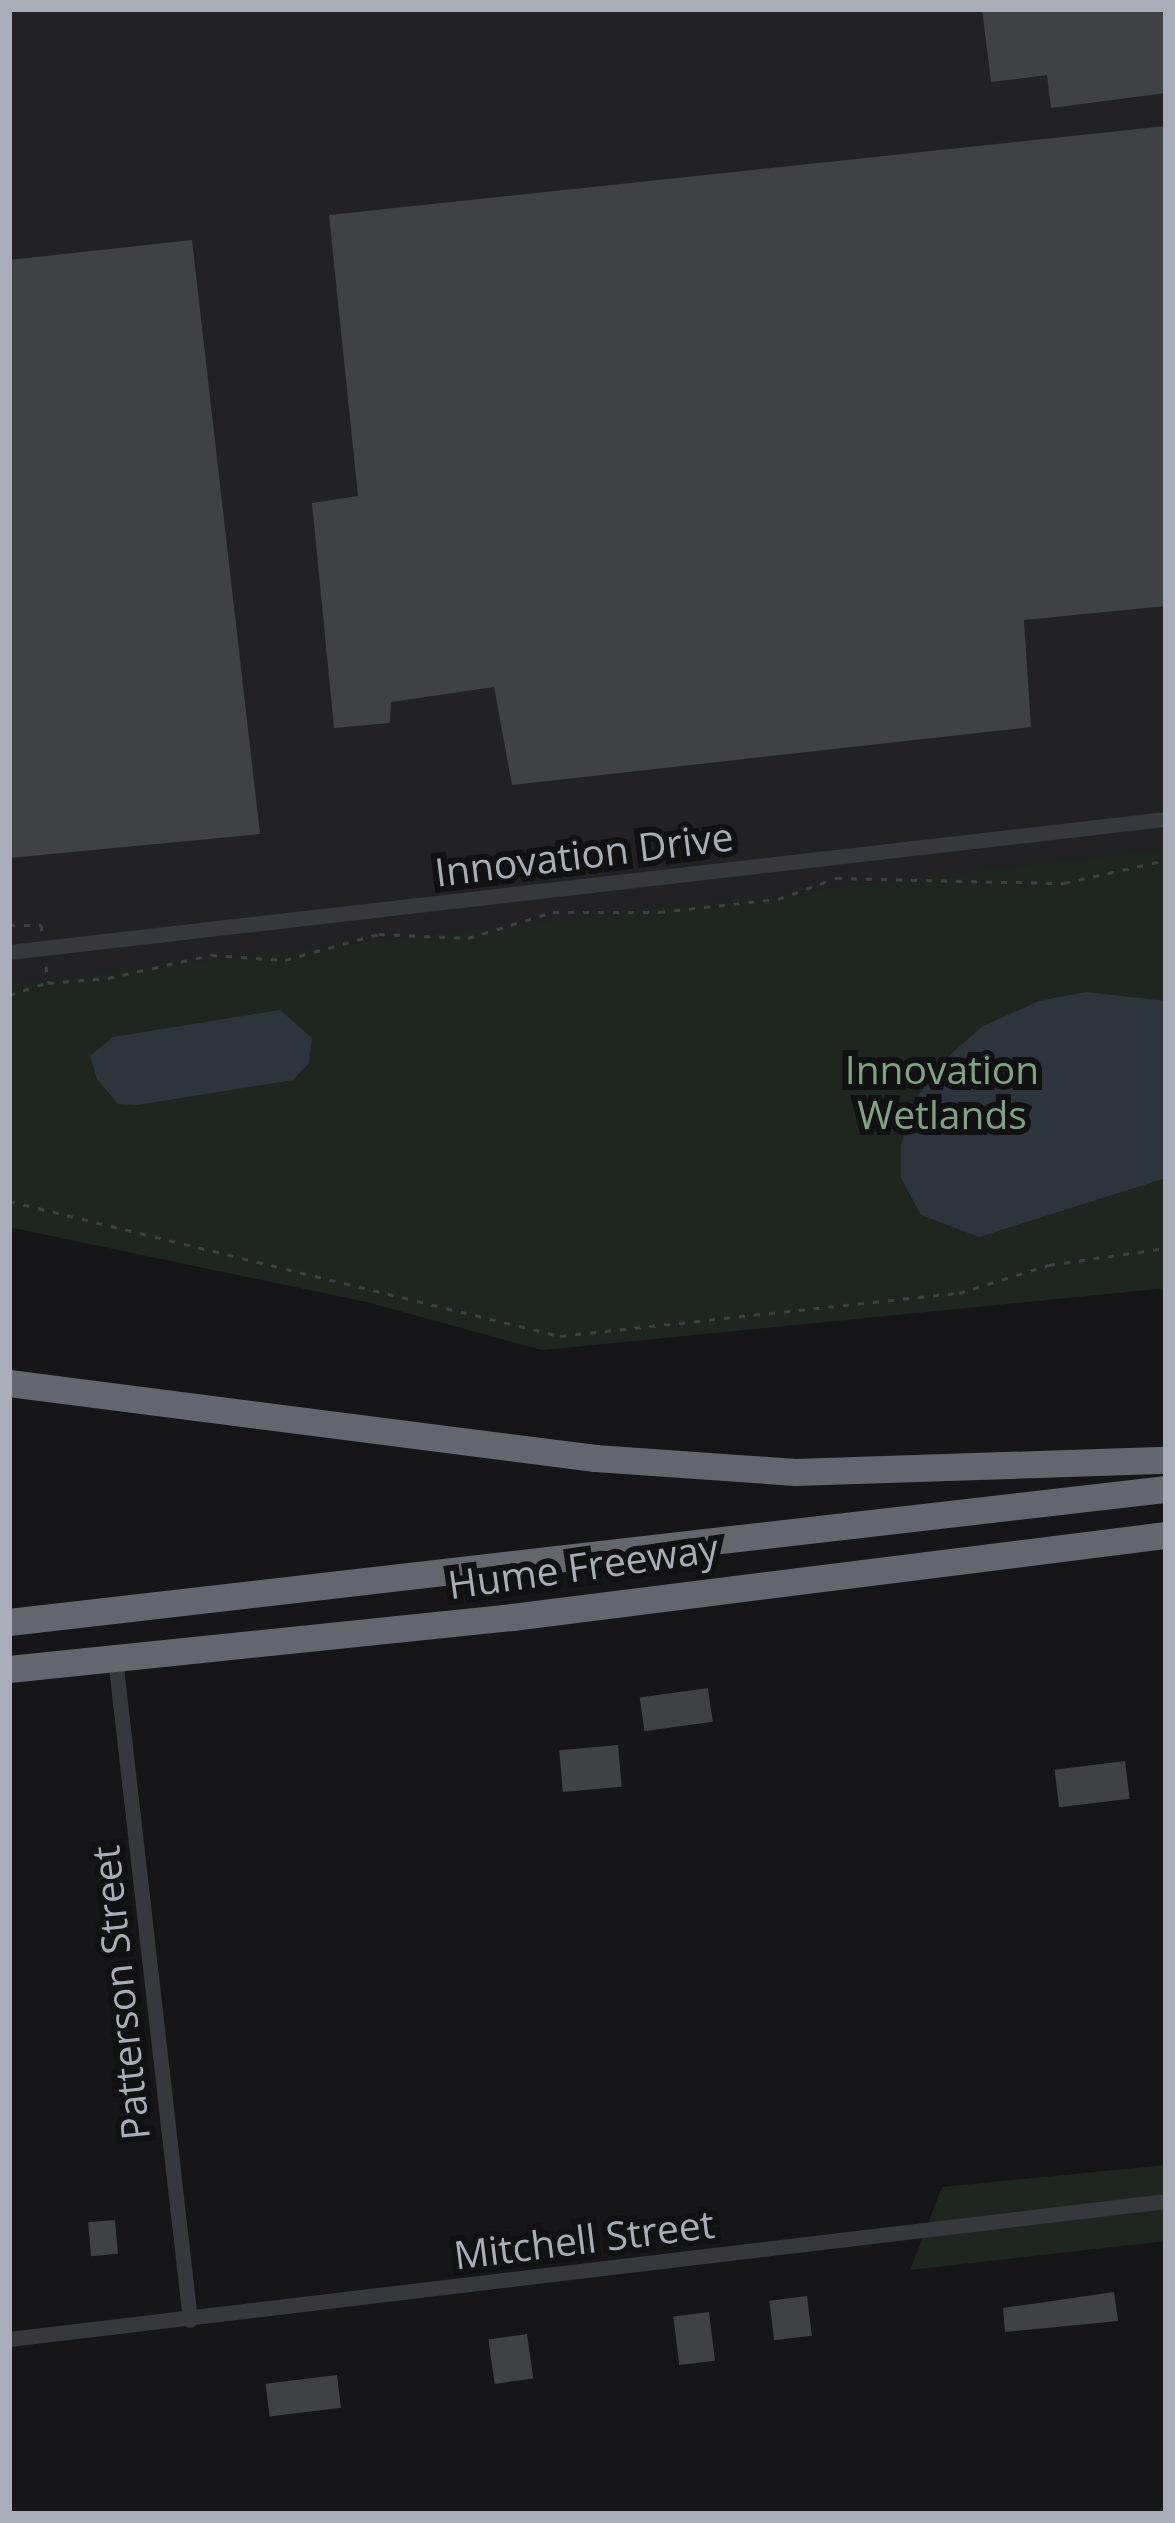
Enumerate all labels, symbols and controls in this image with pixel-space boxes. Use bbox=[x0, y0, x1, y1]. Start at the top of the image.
street label: Innovation Drive bbox=[432, 812, 736, 896]
park label: Innovation Wetlands bbox=[845, 1047, 1039, 1138]
street label: Hume Freeway bbox=[445, 1524, 721, 1608]
street label: Patterson Street bbox=[81, 1843, 159, 2143]
street label: Mitchell Street bbox=[451, 2200, 717, 2278]

